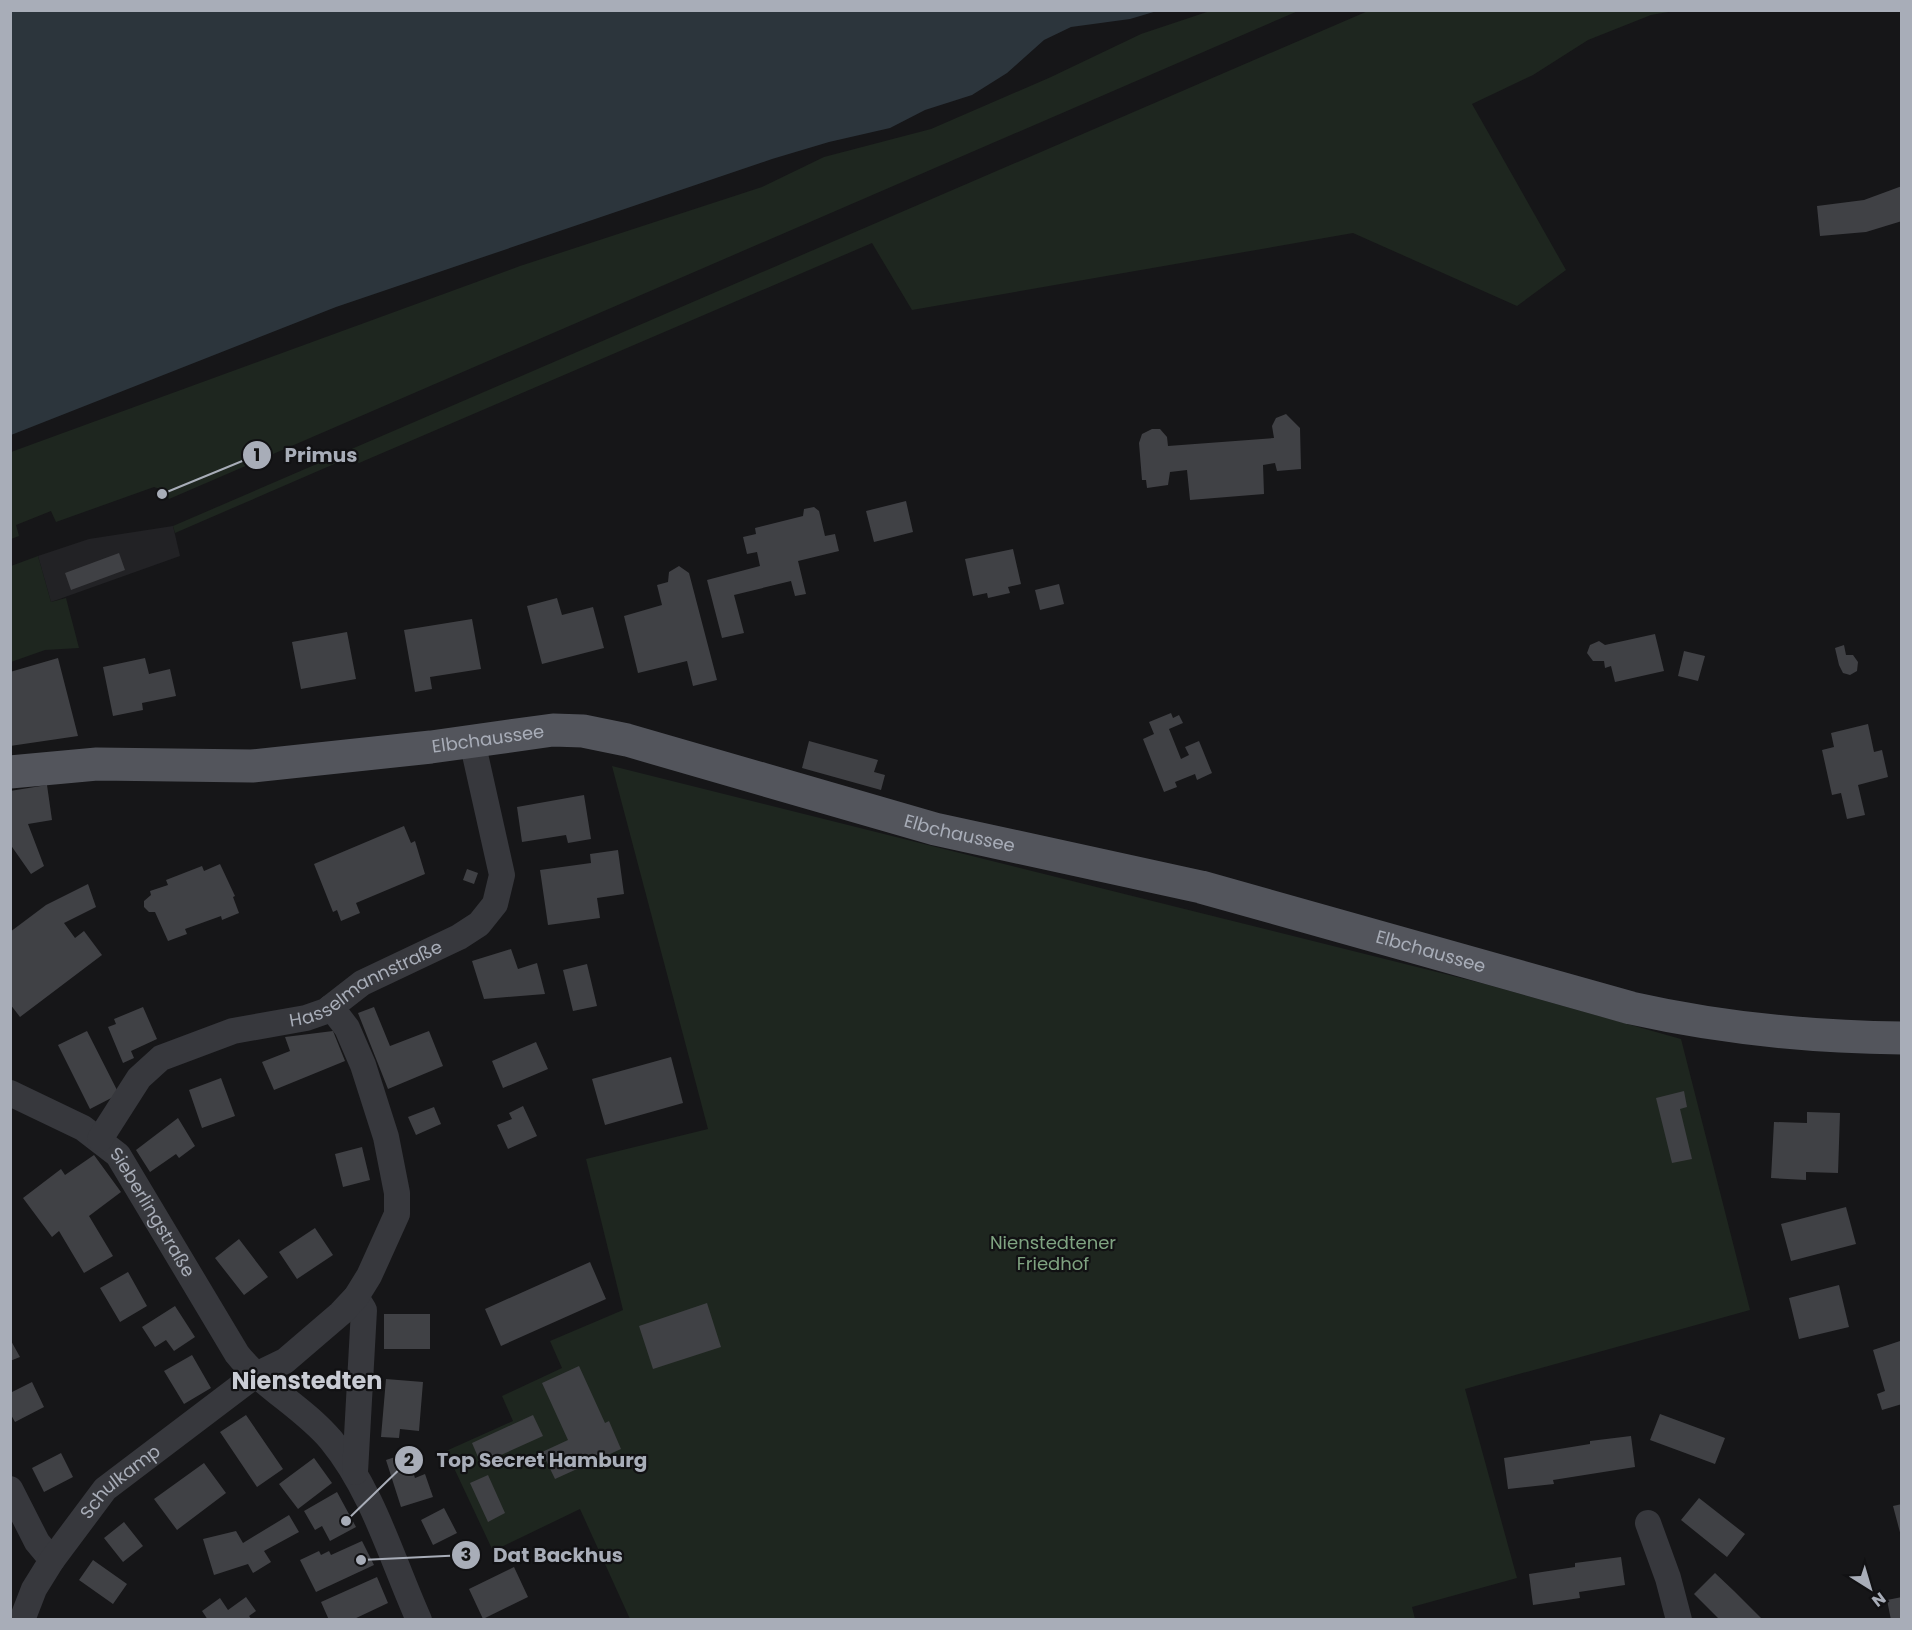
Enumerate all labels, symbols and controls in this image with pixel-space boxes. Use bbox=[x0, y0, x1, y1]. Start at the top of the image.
callout: Primus bbox=[242, 436, 369, 474]
text: Primus bbox=[285, 441, 357, 469]
text: 1 bbox=[254, 442, 260, 467]
street label: Elbchaussee bbox=[430, 718, 546, 759]
street label: Elbchaussee bbox=[901, 808, 1017, 858]
street label: Elbchaussee bbox=[1373, 924, 1489, 979]
street label: Hasselmannstraße bbox=[287, 934, 446, 1033]
street label: Sieberlingstraße bbox=[105, 1141, 201, 1282]
park label: Nienstedtener Friedhof bbox=[990, 1230, 1116, 1276]
district label: Nienstedten bbox=[231, 1364, 383, 1397]
street label: Schulkamp bbox=[74, 1438, 165, 1524]
callout: Top Secret Hamburg bbox=[394, 1441, 659, 1479]
text: Top Secret Hamburg bbox=[437, 1446, 647, 1474]
text: 2 bbox=[404, 1447, 414, 1472]
callout: Dat Backhus bbox=[451, 1536, 635, 1574]
text: Dat Backhus bbox=[493, 1541, 623, 1569]
text: 3 bbox=[461, 1542, 471, 1567]
north arrow bbox=[1840, 1558, 1900, 1618]
text: N bbox=[1867, 1587, 1890, 1612]

